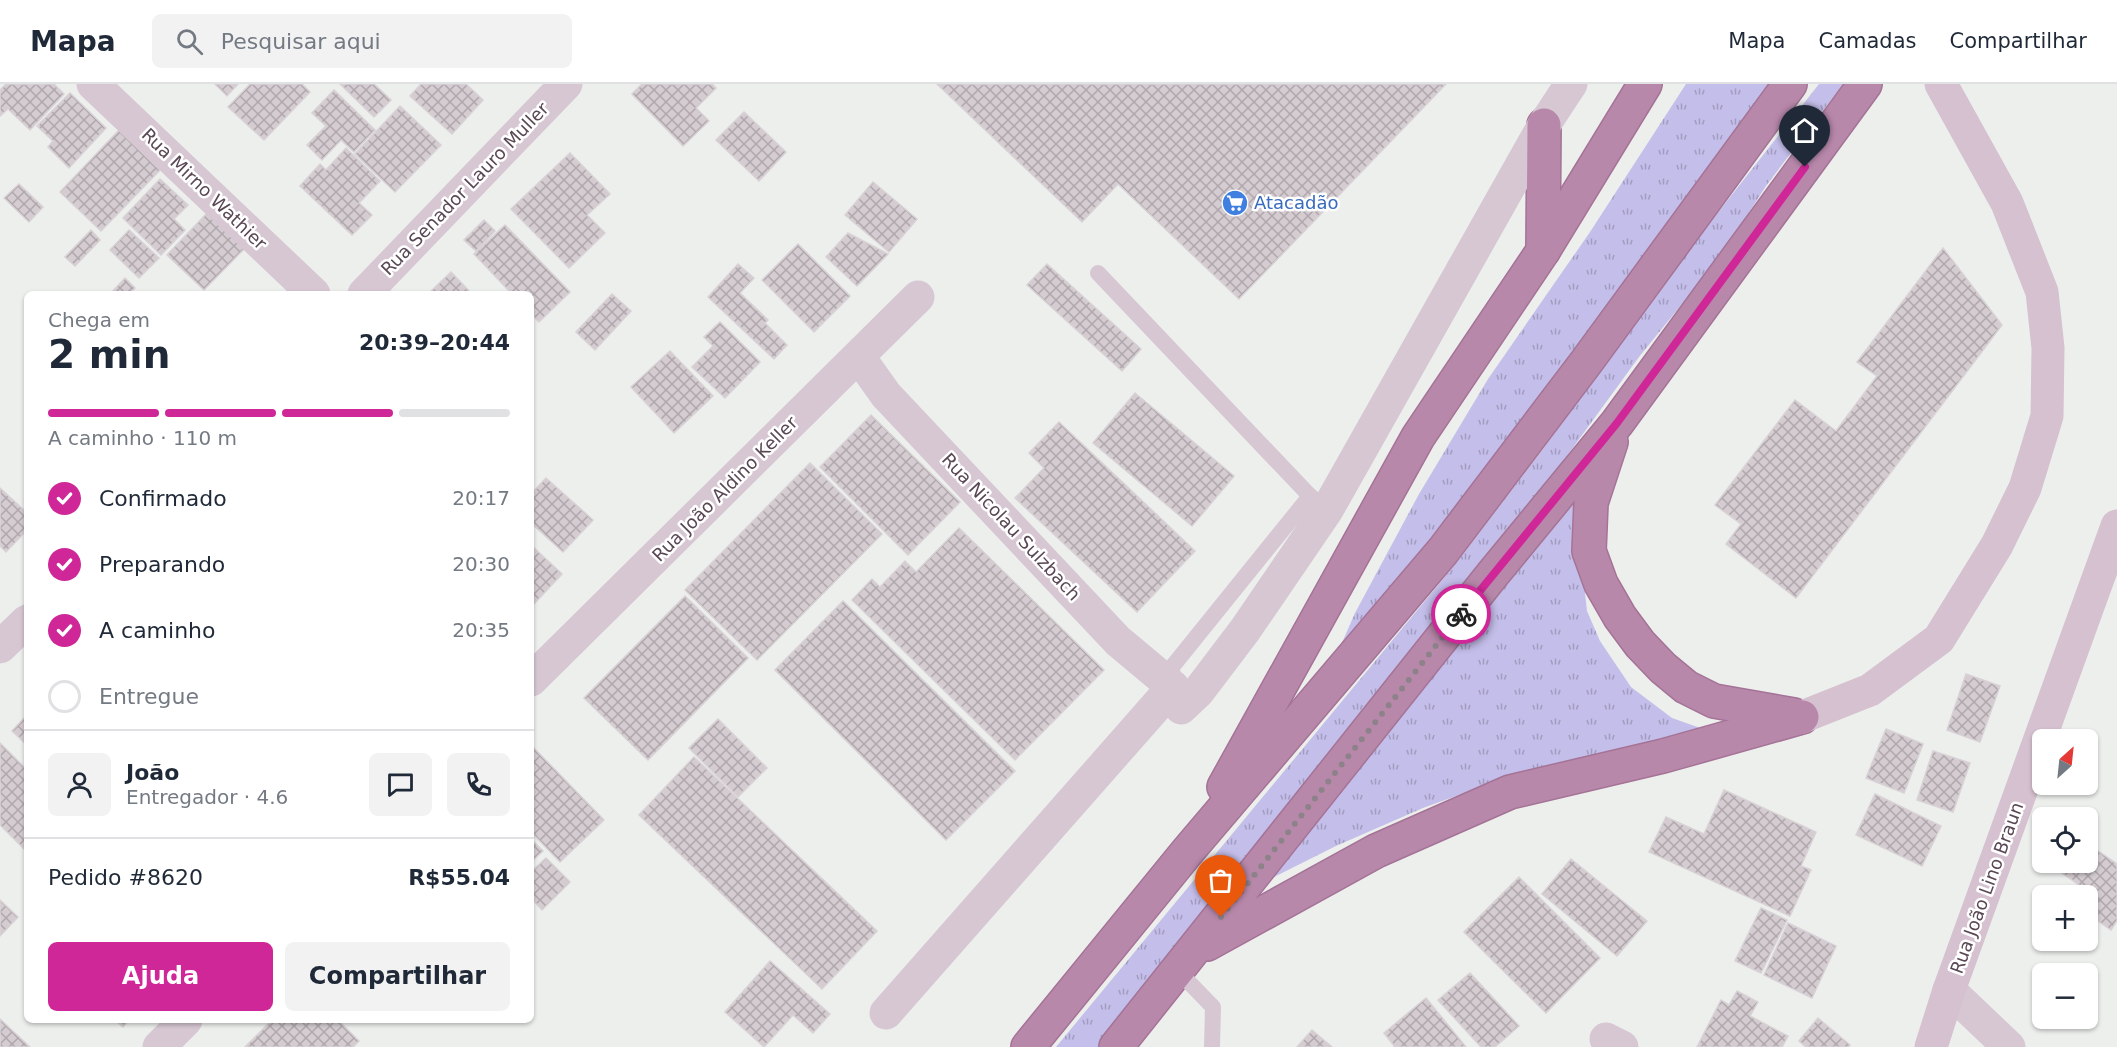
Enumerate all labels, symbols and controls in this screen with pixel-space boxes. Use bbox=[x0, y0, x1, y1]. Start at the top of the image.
search box bbox=[152, 14, 572, 68]
text: Mapa bbox=[30, 25, 116, 58]
icon: search bbox=[173, 25, 206, 58]
text: Pesquisar aqui bbox=[221, 29, 381, 54]
text: Mapa bbox=[1728, 29, 1785, 53]
text: Camadas bbox=[1818, 29, 1916, 53]
text: Compartilhar bbox=[1949, 29, 2087, 53]
street label: Rua Senador Lauro Muller bbox=[377, 97, 553, 279]
pin bbox=[1779, 105, 1830, 167]
icon: home bbox=[1788, 114, 1821, 147]
street label: Rua Mirno Wathier bbox=[138, 124, 272, 254]
supermarket icon: Atacadão bbox=[1220, 188, 1250, 218]
place label: Atacadão bbox=[1254, 192, 1338, 213]
text: Chega em bbox=[48, 308, 150, 332]
text: 20:39–20:44 bbox=[359, 330, 510, 355]
text: 2 min bbox=[48, 332, 170, 377]
street label: Rua João Aldino Keller bbox=[648, 411, 802, 565]
text: A caminho · 110 m bbox=[48, 426, 237, 450]
street label: Rua Nicolau Sulzbach bbox=[938, 449, 1085, 605]
icon: check bbox=[48, 482, 81, 515]
text: Confirmado bbox=[99, 486, 227, 511]
text: 20:17 bbox=[452, 486, 510, 510]
icon: check bbox=[48, 548, 81, 581]
text: Preparando bbox=[99, 552, 225, 577]
text: 20:30 bbox=[452, 552, 510, 576]
courier bbox=[1431, 584, 1491, 644]
icon: bike bbox=[1445, 598, 1478, 631]
icon: check bbox=[48, 614, 81, 647]
text: A caminho bbox=[99, 618, 216, 643]
text: 20:35 bbox=[452, 618, 510, 642]
text: Entregue bbox=[99, 684, 199, 709]
north arrow bbox=[2032, 729, 2098, 795]
map controls bbox=[2032, 729, 2098, 1029]
button: person bbox=[48, 753, 111, 816]
button: chat bbox=[369, 753, 432, 816]
button: phone bbox=[447, 753, 510, 816]
text: João bbox=[126, 760, 179, 785]
text: Entregador · 4.6 bbox=[126, 785, 288, 809]
street label: Rua João Lino Braun bbox=[1946, 799, 2027, 976]
button: locate bbox=[2032, 807, 2098, 873]
pin bbox=[1195, 855, 1246, 917]
icon: bag bbox=[1204, 864, 1237, 897]
text: Pedido #8620 bbox=[48, 865, 203, 890]
text: R$55.04 bbox=[408, 865, 510, 890]
button: + bbox=[2032, 885, 2098, 951]
button: Ajuda bbox=[48, 942, 273, 1011]
button: Compartilhar bbox=[285, 942, 510, 1011]
button: − bbox=[2032, 963, 2098, 1029]

